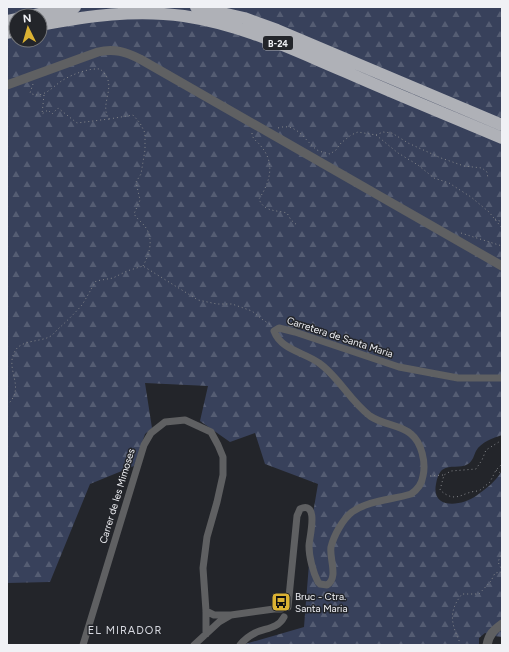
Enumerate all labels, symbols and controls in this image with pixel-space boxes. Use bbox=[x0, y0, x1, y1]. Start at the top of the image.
north arrow bbox=[8, 8, 48, 48]
text: N bbox=[22, 12, 32, 25]
road number: B-24 bbox=[263, 36, 293, 50]
street label: Carretera de Santa Maria bbox=[285, 314, 395, 360]
street label: Carrer de les Mimoses bbox=[96, 447, 138, 545]
place label: Bruc - Ctra. Santa Maria bbox=[295, 590, 348, 615]
bus stop icon: Bruc - Ctra. Santa Maria bbox=[270, 591, 292, 613]
district label: EL MIRADOR bbox=[88, 624, 162, 637]

